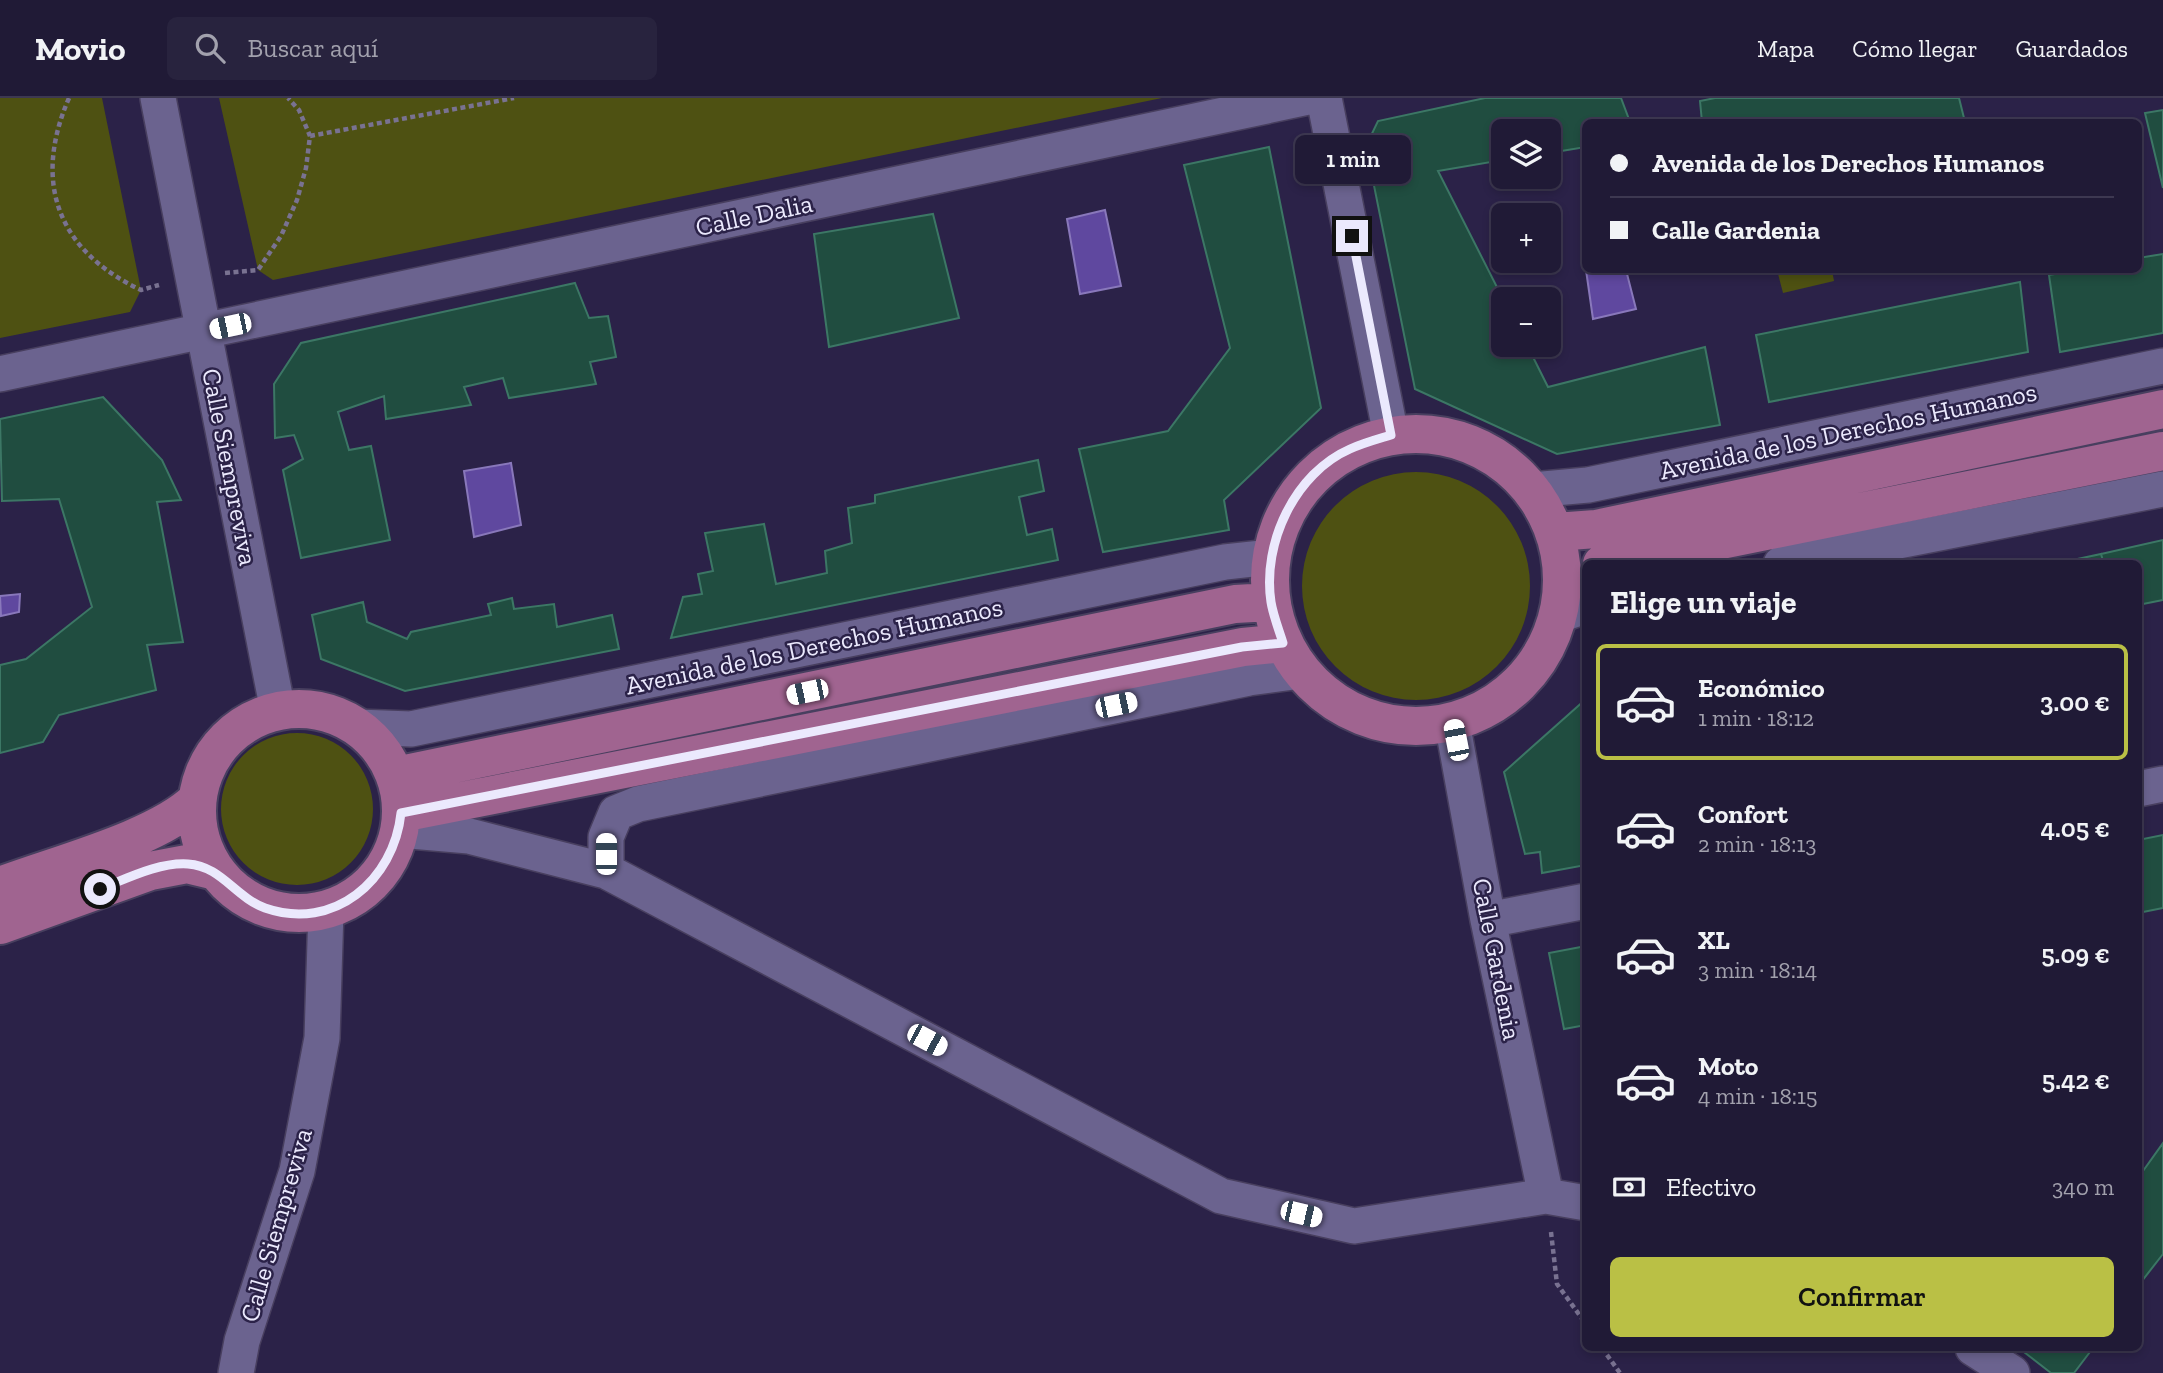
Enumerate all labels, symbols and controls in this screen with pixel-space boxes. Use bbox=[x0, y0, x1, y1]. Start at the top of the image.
search box bbox=[167, 17, 657, 80]
text: Movio bbox=[35, 29, 125, 68]
icon: search bbox=[191, 29, 229, 67]
text: Buscar aquí bbox=[247, 32, 378, 64]
text: Mapa bbox=[1757, 34, 1814, 63]
text: Cómo llegar bbox=[1852, 34, 1978, 63]
text: Guardados bbox=[2016, 34, 2128, 63]
map controls bbox=[1491, 119, 1561, 357]
button: layers bbox=[1491, 119, 1561, 189]
callout: 1 min bbox=[1294, 135, 1410, 184]
text: 1 min bbox=[1326, 145, 1380, 173]
text: Avenida de los Derechos Humanos bbox=[1652, 147, 2044, 179]
street label: Calle Dalia bbox=[693, 187, 816, 243]
button: + bbox=[1491, 203, 1561, 273]
text: Calle Gardenia bbox=[1652, 214, 1820, 246]
route end bbox=[1336, 220, 1368, 252]
button: − bbox=[1491, 287, 1561, 357]
car bbox=[208, 311, 253, 341]
street label: Calle Siempreviva bbox=[195, 366, 265, 569]
street label: Avenida de los Derechos Humanos bbox=[1657, 375, 2039, 487]
text: Elige un viaje bbox=[1610, 583, 1797, 621]
street label: Avenida de los Derechos Humanos bbox=[623, 590, 1005, 702]
icon: car bbox=[1614, 671, 1677, 734]
text: Económico bbox=[1698, 672, 1825, 704]
car bbox=[785, 677, 830, 707]
text: 3.00 € bbox=[2040, 686, 2110, 718]
car bbox=[1094, 690, 1139, 720]
text: 1 min · 18:12 bbox=[1698, 704, 1814, 732]
car bbox=[1442, 717, 1471, 763]
icon: car bbox=[1614, 797, 1677, 860]
text: Confort bbox=[1698, 798, 1788, 830]
text: 4.05 € bbox=[2041, 812, 2110, 844]
text: 2 min · 18:13 bbox=[1698, 830, 1817, 858]
car bbox=[596, 833, 617, 875]
route start bbox=[84, 873, 116, 905]
street label: Calle Gardenia bbox=[1466, 875, 1528, 1043]
icon: car bbox=[1614, 923, 1677, 986]
text: XL bbox=[1698, 924, 1730, 956]
text: 5.09 € bbox=[2041, 938, 2110, 970]
text: 3 min · 18:14 bbox=[1698, 956, 1817, 984]
car bbox=[904, 1021, 951, 1059]
icon: car bbox=[1614, 1049, 1677, 1112]
text: Moto bbox=[1698, 1050, 1758, 1082]
text: 5.42 € bbox=[2042, 1064, 2110, 1096]
text: 4 min · 18:15 bbox=[1698, 1082, 1818, 1110]
street label: Calle Siempreviva bbox=[233, 1124, 319, 1326]
icon: cash bbox=[1610, 1168, 1648, 1206]
text: Efectivo bbox=[1666, 1171, 1756, 1203]
text: 340 m bbox=[2052, 1173, 2114, 1201]
car bbox=[1279, 1199, 1324, 1229]
button: Confirmar bbox=[1610, 1257, 2114, 1337]

